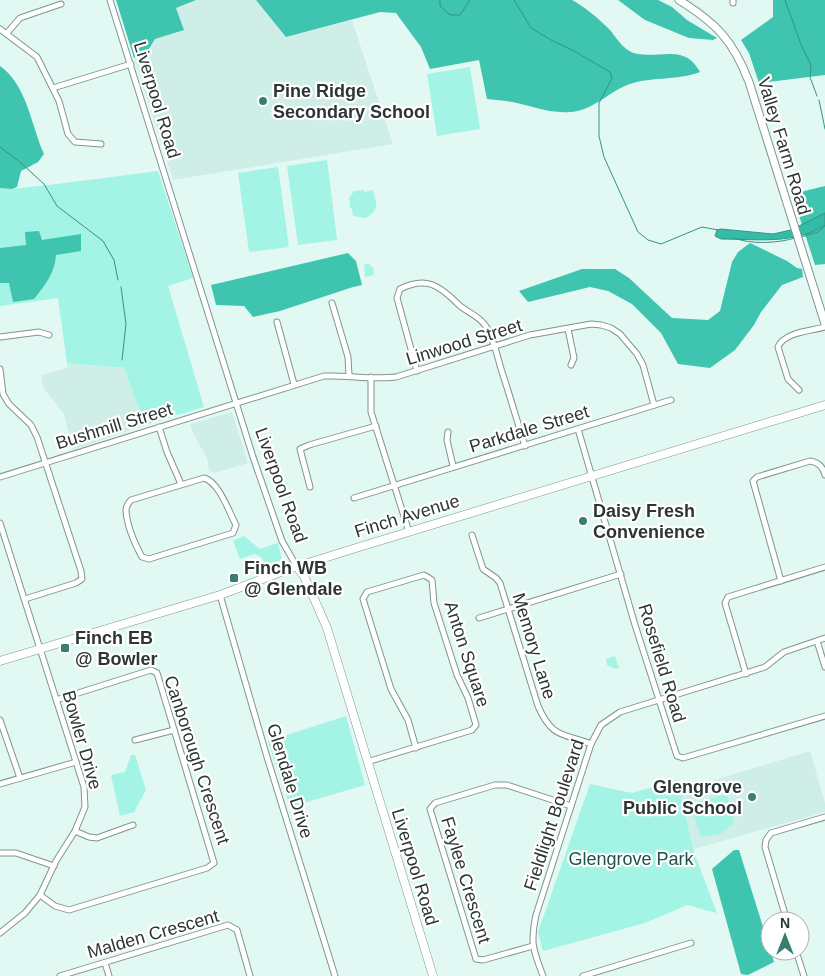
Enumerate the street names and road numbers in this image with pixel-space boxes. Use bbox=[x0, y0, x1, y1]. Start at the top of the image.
street label: Liverpool Road bbox=[130, 39, 184, 161]
street label: Valley Farm Road bbox=[754, 75, 814, 217]
street label: Linwood Street bbox=[404, 315, 524, 369]
street label: Bushmill Street bbox=[53, 399, 175, 453]
street label: Parkdale Street bbox=[467, 401, 591, 457]
street label: Liverpool Road bbox=[251, 425, 311, 545]
street label: Finch Avenue bbox=[352, 491, 462, 541]
street label: Memory Lane bbox=[508, 590, 560, 702]
street label: Anton Square bbox=[440, 599, 494, 709]
street label: Rosefield Road bbox=[634, 601, 690, 725]
street label: Canborough Crescent bbox=[160, 673, 234, 847]
street label: Bowler Drive bbox=[58, 688, 106, 792]
street label: Glendale Drive bbox=[263, 721, 317, 841]
street label: Fieldlight Boulevard bbox=[520, 737, 588, 893]
street label: Liverpool Road bbox=[388, 806, 442, 928]
street label: Faylee Crescent bbox=[437, 814, 495, 946]
street label: Malden Crescent bbox=[85, 906, 221, 962]

